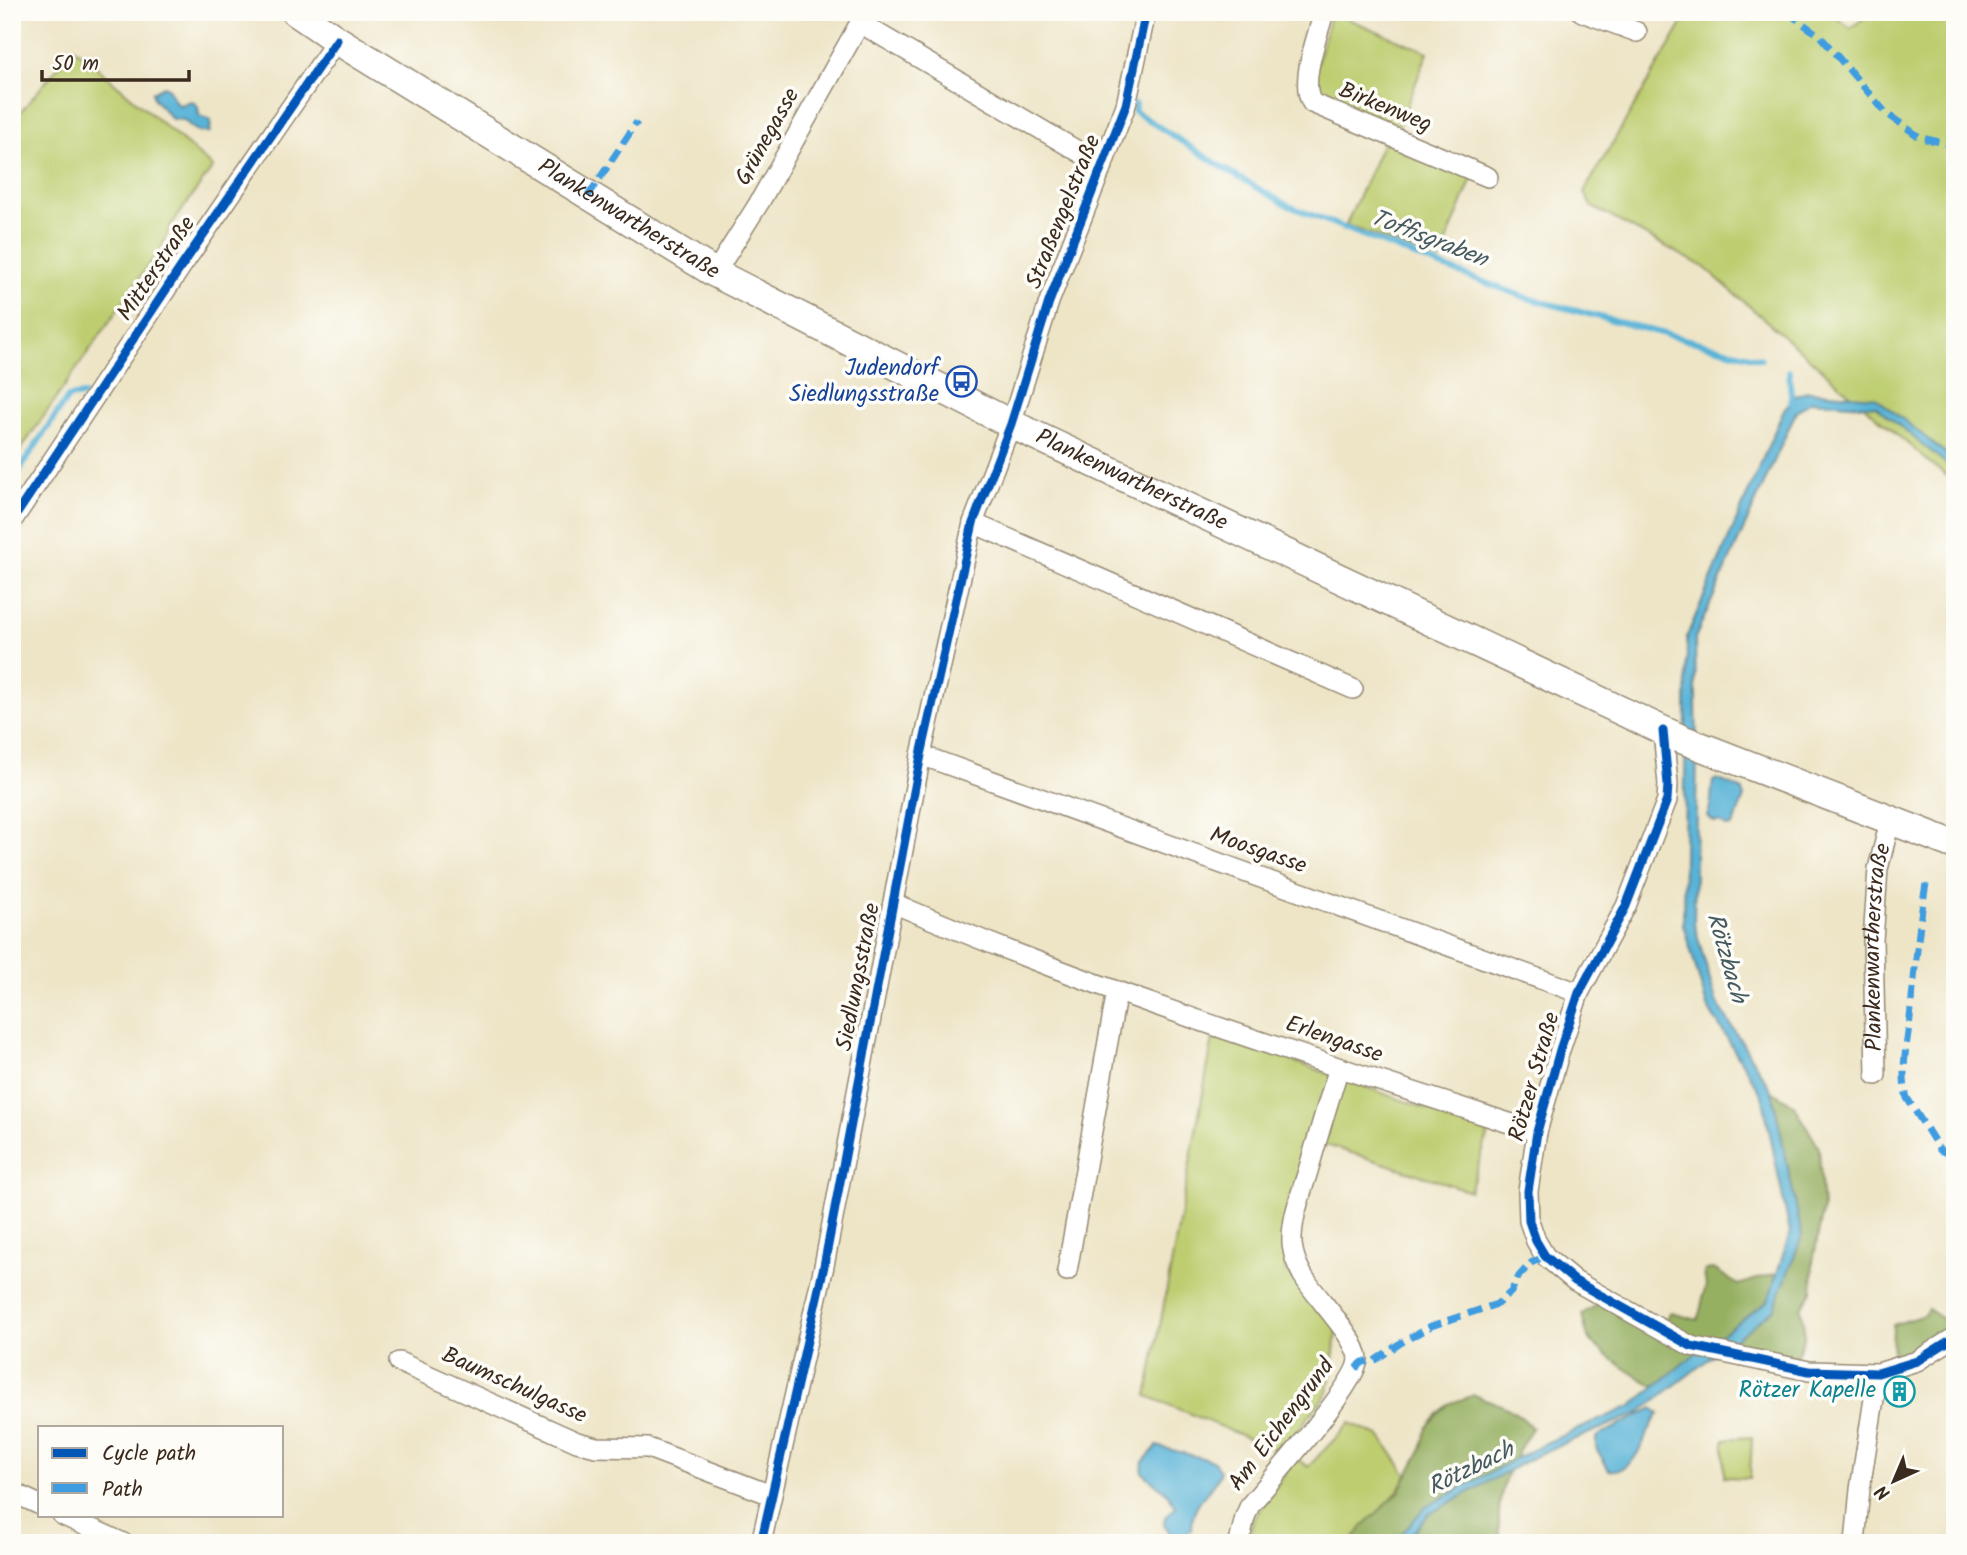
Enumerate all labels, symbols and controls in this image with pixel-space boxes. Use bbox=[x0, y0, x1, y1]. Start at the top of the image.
scale bar bbox=[42, 38, 189, 82]
text: 50 m bbox=[52, 48, 99, 81]
street label: Birkenweg bbox=[1333, 73, 1437, 143]
street label: Grünegasse bbox=[726, 82, 810, 192]
street label: Straßengelstraße bbox=[1017, 130, 1111, 294]
street label: Plankenwartherstraße bbox=[530, 150, 727, 290]
water label: Toffisgraben bbox=[1365, 199, 1495, 280]
street label: Mitterstraße bbox=[108, 209, 206, 329]
place label: Judendorf Siedlungsstraße bbox=[789, 351, 941, 413]
bus stop icon: Judendorf Siedlungsstraße bbox=[945, 365, 979, 399]
street label: Plankenwartherstraße bbox=[1029, 420, 1233, 541]
street label: Moosgasse bbox=[1205, 818, 1311, 884]
street label: Plankenwartherstraße bbox=[1855, 839, 1902, 1052]
street label: Siedlungsstraße bbox=[827, 900, 891, 1054]
water label: Rötzbach bbox=[1695, 908, 1758, 1010]
street label: Erlengasse bbox=[1280, 1007, 1388, 1073]
street label: Rötzer Straße bbox=[1499, 1008, 1571, 1146]
street label: Baumschulgasse bbox=[436, 1338, 592, 1434]
street label: Am Eichengrund bbox=[1220, 1350, 1345, 1499]
place label: Rötzer Kapelle bbox=[1739, 1373, 1876, 1409]
building icon: Rötzer Kapelle bbox=[1882, 1374, 1916, 1408]
legend bbox=[38, 1426, 284, 1516]
water label: Rötzbach bbox=[1421, 1430, 1523, 1507]
text: Cycle path bbox=[102, 1438, 196, 1471]
north arrow bbox=[1858, 1446, 1928, 1516]
text: Path bbox=[102, 1474, 143, 1507]
text: N bbox=[1869, 1477, 1898, 1507]

